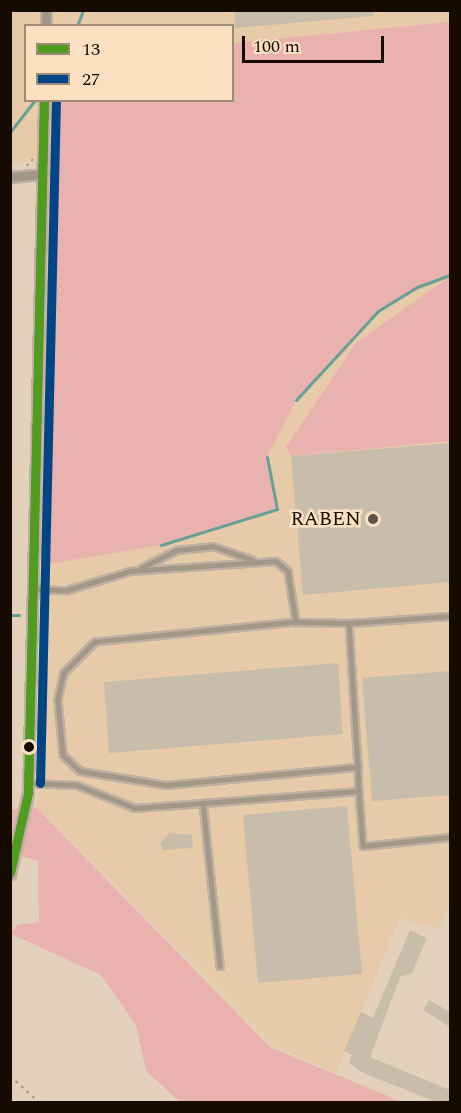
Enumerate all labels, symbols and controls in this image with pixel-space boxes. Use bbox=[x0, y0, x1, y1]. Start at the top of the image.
legend bbox=[24, 24, 234, 102]
scale bar bbox=[245, 24, 388, 62]
text: 100 m bbox=[253, 33, 300, 60]
text: 13 bbox=[82, 36, 100, 63]
text: 27 bbox=[82, 66, 100, 93]
place label: RABEN bbox=[291, 507, 361, 531]
marker: RABEN bbox=[366, 512, 380, 526]
unlabelled marker bbox=[23, 741, 35, 753]

